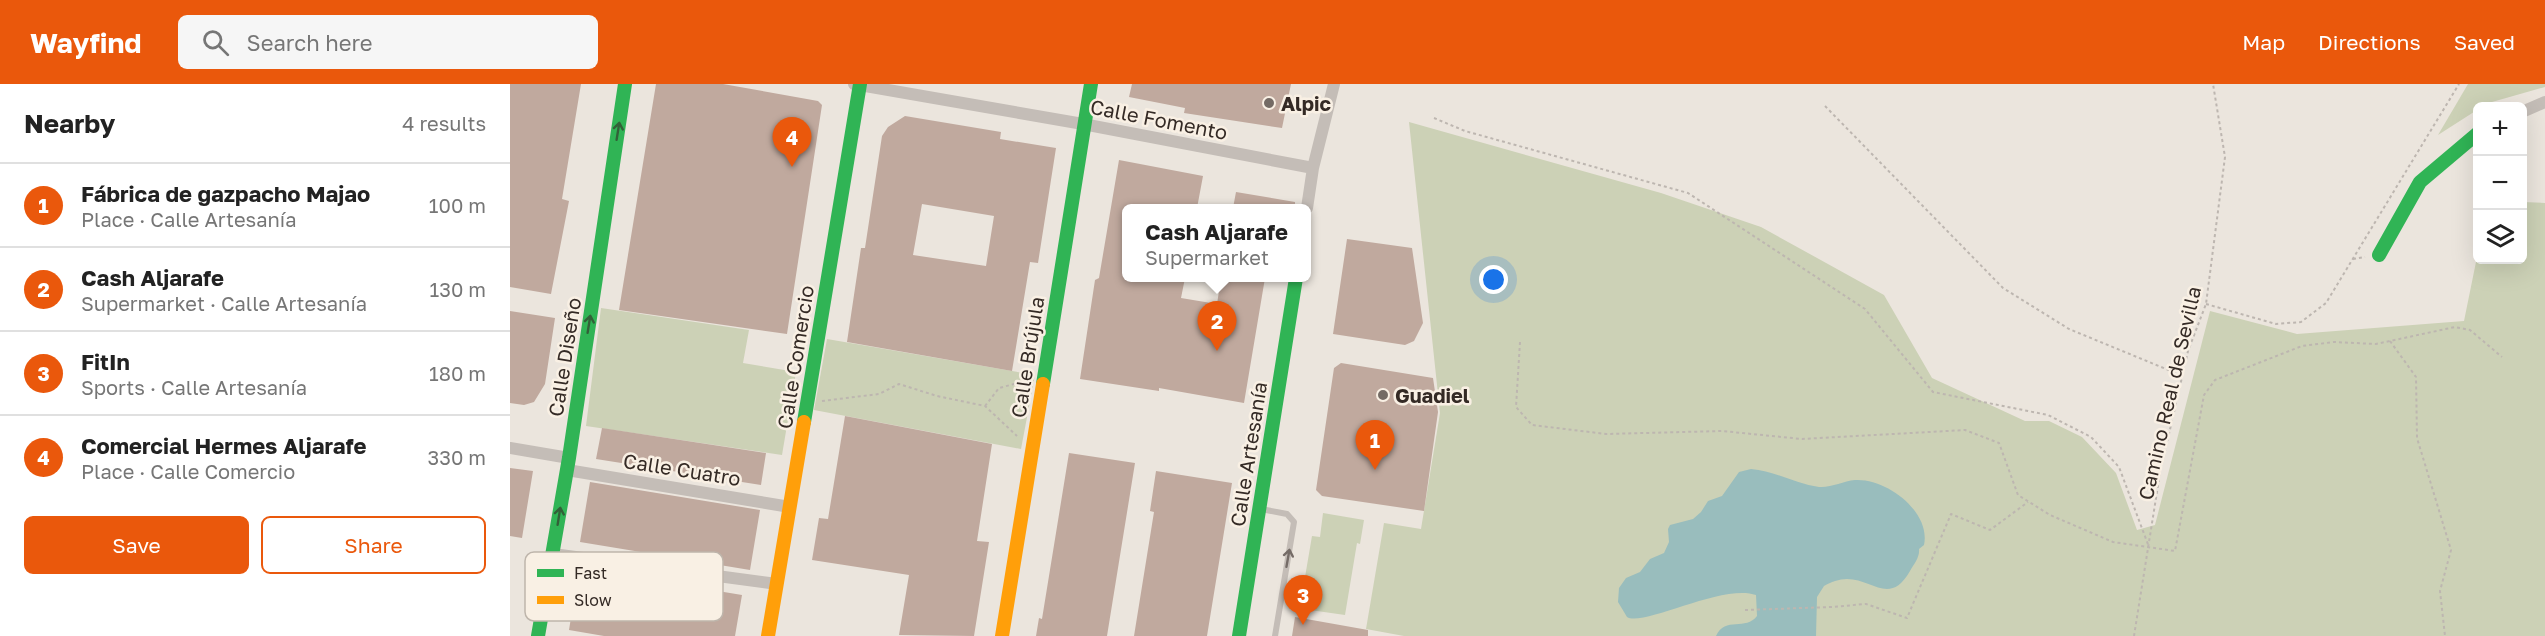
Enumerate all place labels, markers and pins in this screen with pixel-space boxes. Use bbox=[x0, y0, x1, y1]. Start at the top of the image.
place label: Alpic bbox=[1281, 91, 1331, 115]
marker: Alpic bbox=[1262, 96, 1276, 110]
pin: 4 bbox=[772, 118, 812, 167]
pin: 2 bbox=[1198, 302, 1236, 351]
place label: Guadiel bbox=[1395, 383, 1470, 407]
marker: Guadiel bbox=[1376, 388, 1390, 402]
pin: 1 bbox=[1356, 420, 1394, 470]
pin: 3 bbox=[1284, 576, 1322, 625]

